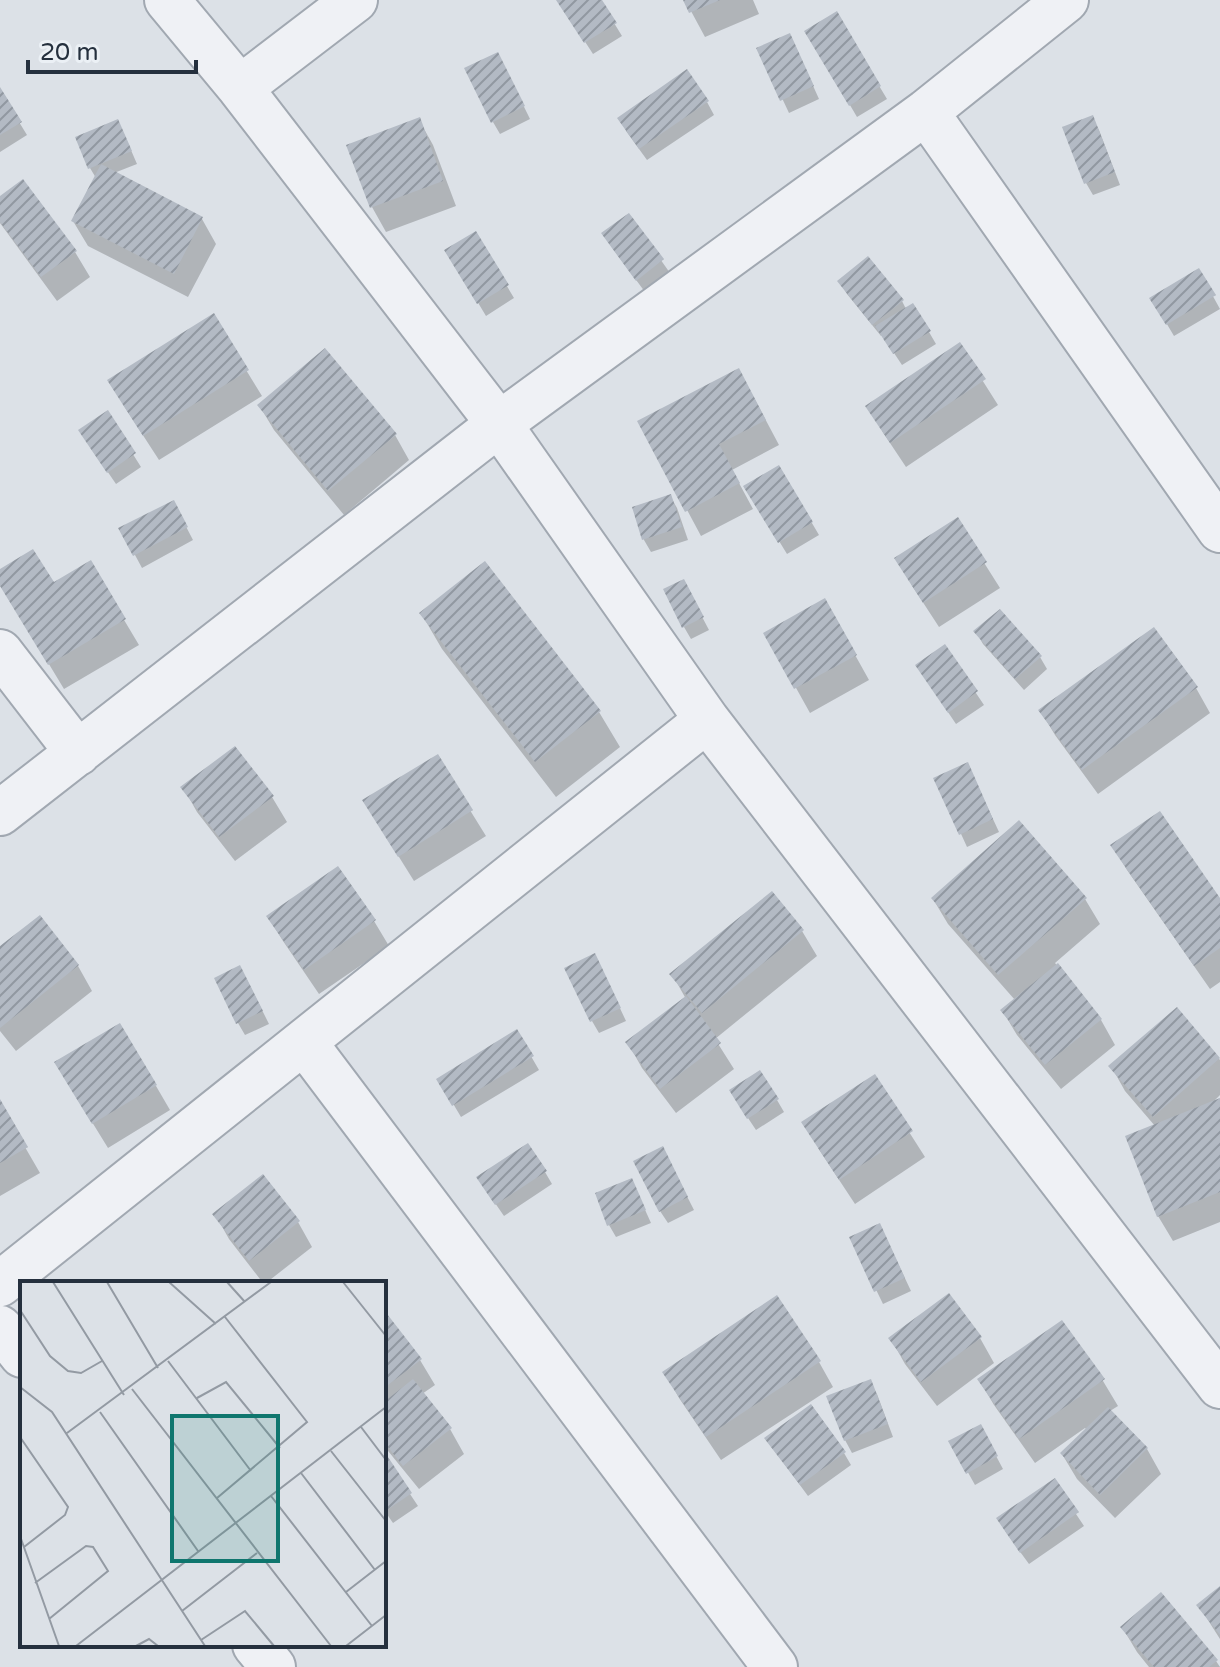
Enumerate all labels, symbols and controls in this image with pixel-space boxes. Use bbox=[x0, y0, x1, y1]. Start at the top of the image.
scale bar bbox=[28, 24, 196, 74]
text: 20 m bbox=[40, 38, 98, 67]
inset map bbox=[20, 1281, 386, 1647]

